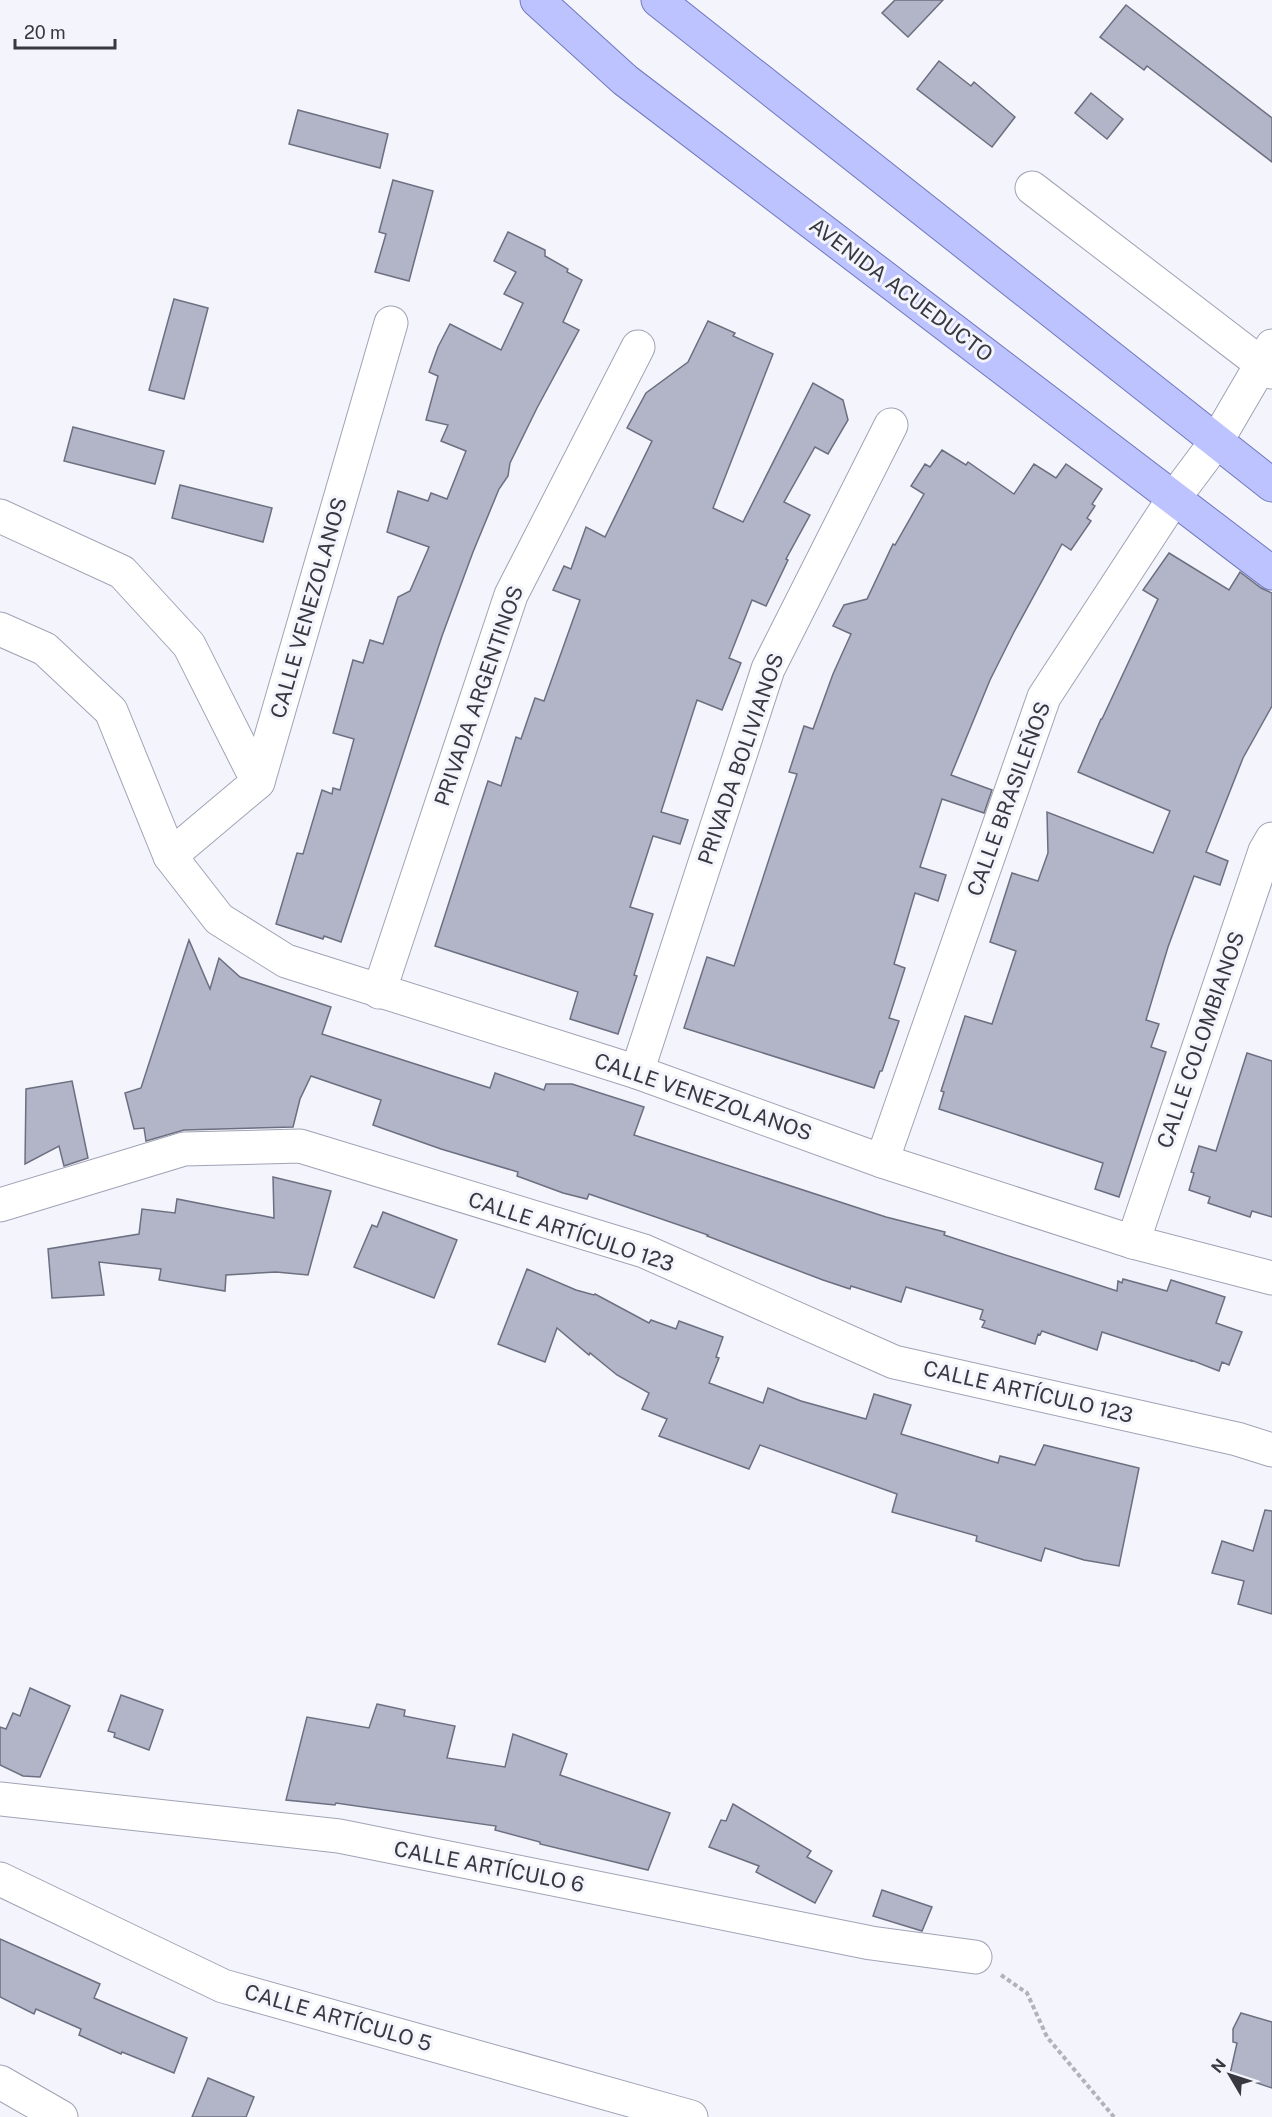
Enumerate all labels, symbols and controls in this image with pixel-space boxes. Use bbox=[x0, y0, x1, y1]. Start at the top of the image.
scale bar bbox=[15, 12, 116, 50]
text: 20 m bbox=[24, 22, 66, 43]
street label: AVENIDA ACUEDUCTO bbox=[805, 212, 998, 367]
street label: CALLE VENEZOLANOS bbox=[265, 495, 352, 721]
street label: PRIVADA ARGENTINOS bbox=[429, 583, 528, 809]
street label: PRIVADA BOLIVIANOS bbox=[693, 650, 788, 868]
street label: CALLE BRASILEÑOS bbox=[962, 698, 1055, 899]
street label: CALLE COLOMBIANOS bbox=[1152, 928, 1249, 1151]
street label: CALLE VENEZOLANOS bbox=[591, 1048, 815, 1146]
street label: CALLE ARTÍCULO 123 bbox=[465, 1186, 677, 1277]
street label: CALLE ARTÍCULO 123 bbox=[921, 1355, 1135, 1428]
street label: CALLE ARTÍCULO 6 bbox=[392, 1836, 586, 1897]
street label: CALLE ARTÍCULO 5 bbox=[242, 1979, 435, 2056]
north arrow bbox=[1200, 2045, 1260, 2105]
text: N bbox=[1207, 2055, 1230, 2077]

